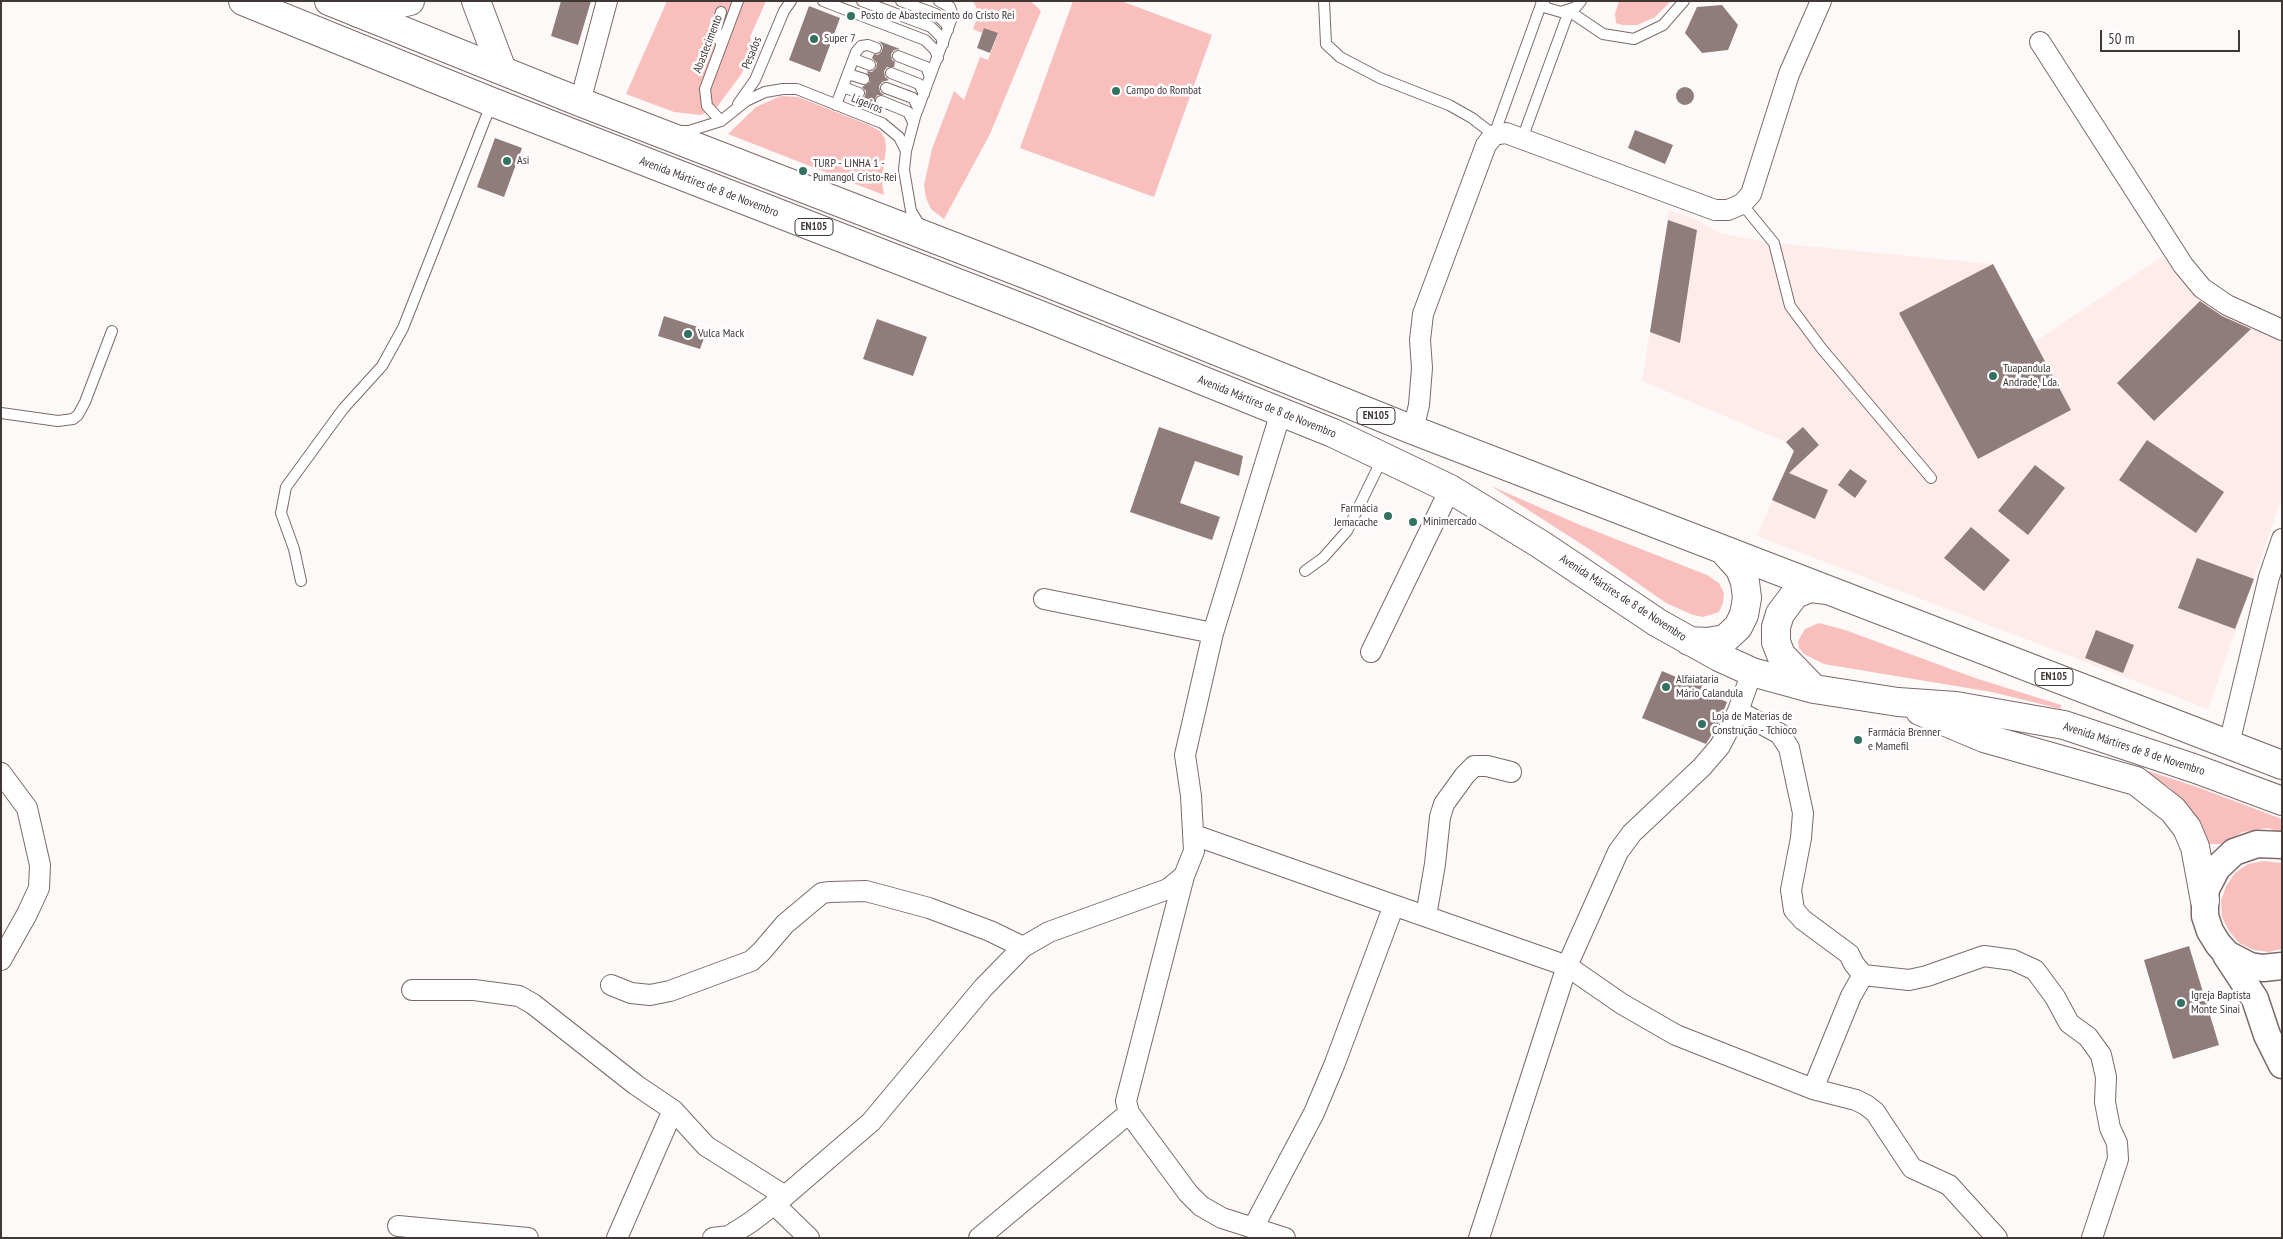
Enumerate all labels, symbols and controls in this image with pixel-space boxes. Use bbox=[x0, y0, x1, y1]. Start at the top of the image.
place label: Posto de Abastecimento do Cristo Rei bbox=[861, 9, 1015, 23]
marker: Posto de Abastecimento do Cristo Rei bbox=[845, 10, 857, 22]
street label: Abastecimento bbox=[690, 13, 726, 75]
scale bar bbox=[2103, 20, 2243, 52]
text: 50 m bbox=[2108, 29, 2134, 48]
place label: Super 7 bbox=[824, 32, 856, 46]
marker: Super 7 bbox=[808, 33, 820, 45]
street label: Pesados bbox=[739, 35, 765, 71]
place label: Campo do Rombat bbox=[1126, 84, 1201, 98]
marker: Campo do Rombat bbox=[1110, 85, 1122, 97]
street label: Ligeiros bbox=[849, 91, 885, 117]
place label: Asi bbox=[517, 154, 529, 168]
street label: Avenida Mártires de 8 de Novembro bbox=[637, 154, 781, 220]
marker: Asi bbox=[501, 155, 513, 167]
place label: TURP - LINHA 1 - Pumangol Cristo-Rei bbox=[813, 157, 897, 185]
marker: TURP - LINHA 1 - Pumangol Cristo-Rei bbox=[797, 165, 809, 177]
road number: EN105 bbox=[795, 218, 833, 236]
place label: Vulca Mack bbox=[698, 327, 744, 341]
marker: Vulca Mack bbox=[682, 328, 694, 340]
place label: Tuapandula Andrade, Lda. bbox=[2003, 362, 2059, 390]
marker: Tuapandula Andrade, Lda. bbox=[1987, 370, 1999, 382]
street label: Avenida Mártires de 8 de Novembro bbox=[1196, 373, 1338, 441]
road number: EN105 bbox=[1357, 408, 1395, 424]
place label: Farmácia Jemacache bbox=[1334, 502, 1378, 530]
marker: Farmácia Jemacache bbox=[1382, 510, 1394, 522]
place label: Minimercado bbox=[1423, 515, 1477, 529]
marker: Minimercado bbox=[1407, 516, 1419, 528]
street label: Avenida Mártires de 8 de Novembro bbox=[1557, 552, 1689, 644]
road number: EN105 bbox=[2035, 669, 2073, 686]
place label: Alfaiataria Mário Calandula bbox=[1676, 673, 1743, 701]
marker: Alfaiataria Mário Calandula bbox=[1660, 681, 1672, 693]
place label: Loja de Materias de Construção - Tchioco bbox=[1712, 710, 1797, 738]
marker: Loja de Materias de Construção - Tchioco bbox=[1696, 718, 1708, 730]
street label: Avenida Mártires de 8 de Novembro bbox=[2061, 719, 2207, 779]
place label: Farmácia Brenner e Mamefil bbox=[1868, 726, 1941, 754]
marker: Farmácia Brenner e Mamefil bbox=[1852, 734, 1864, 746]
place label: Igreja Baptista Monte Sinai bbox=[2191, 989, 2251, 1017]
marker: Igreja Baptista Monte Sinai bbox=[2175, 997, 2187, 1009]

